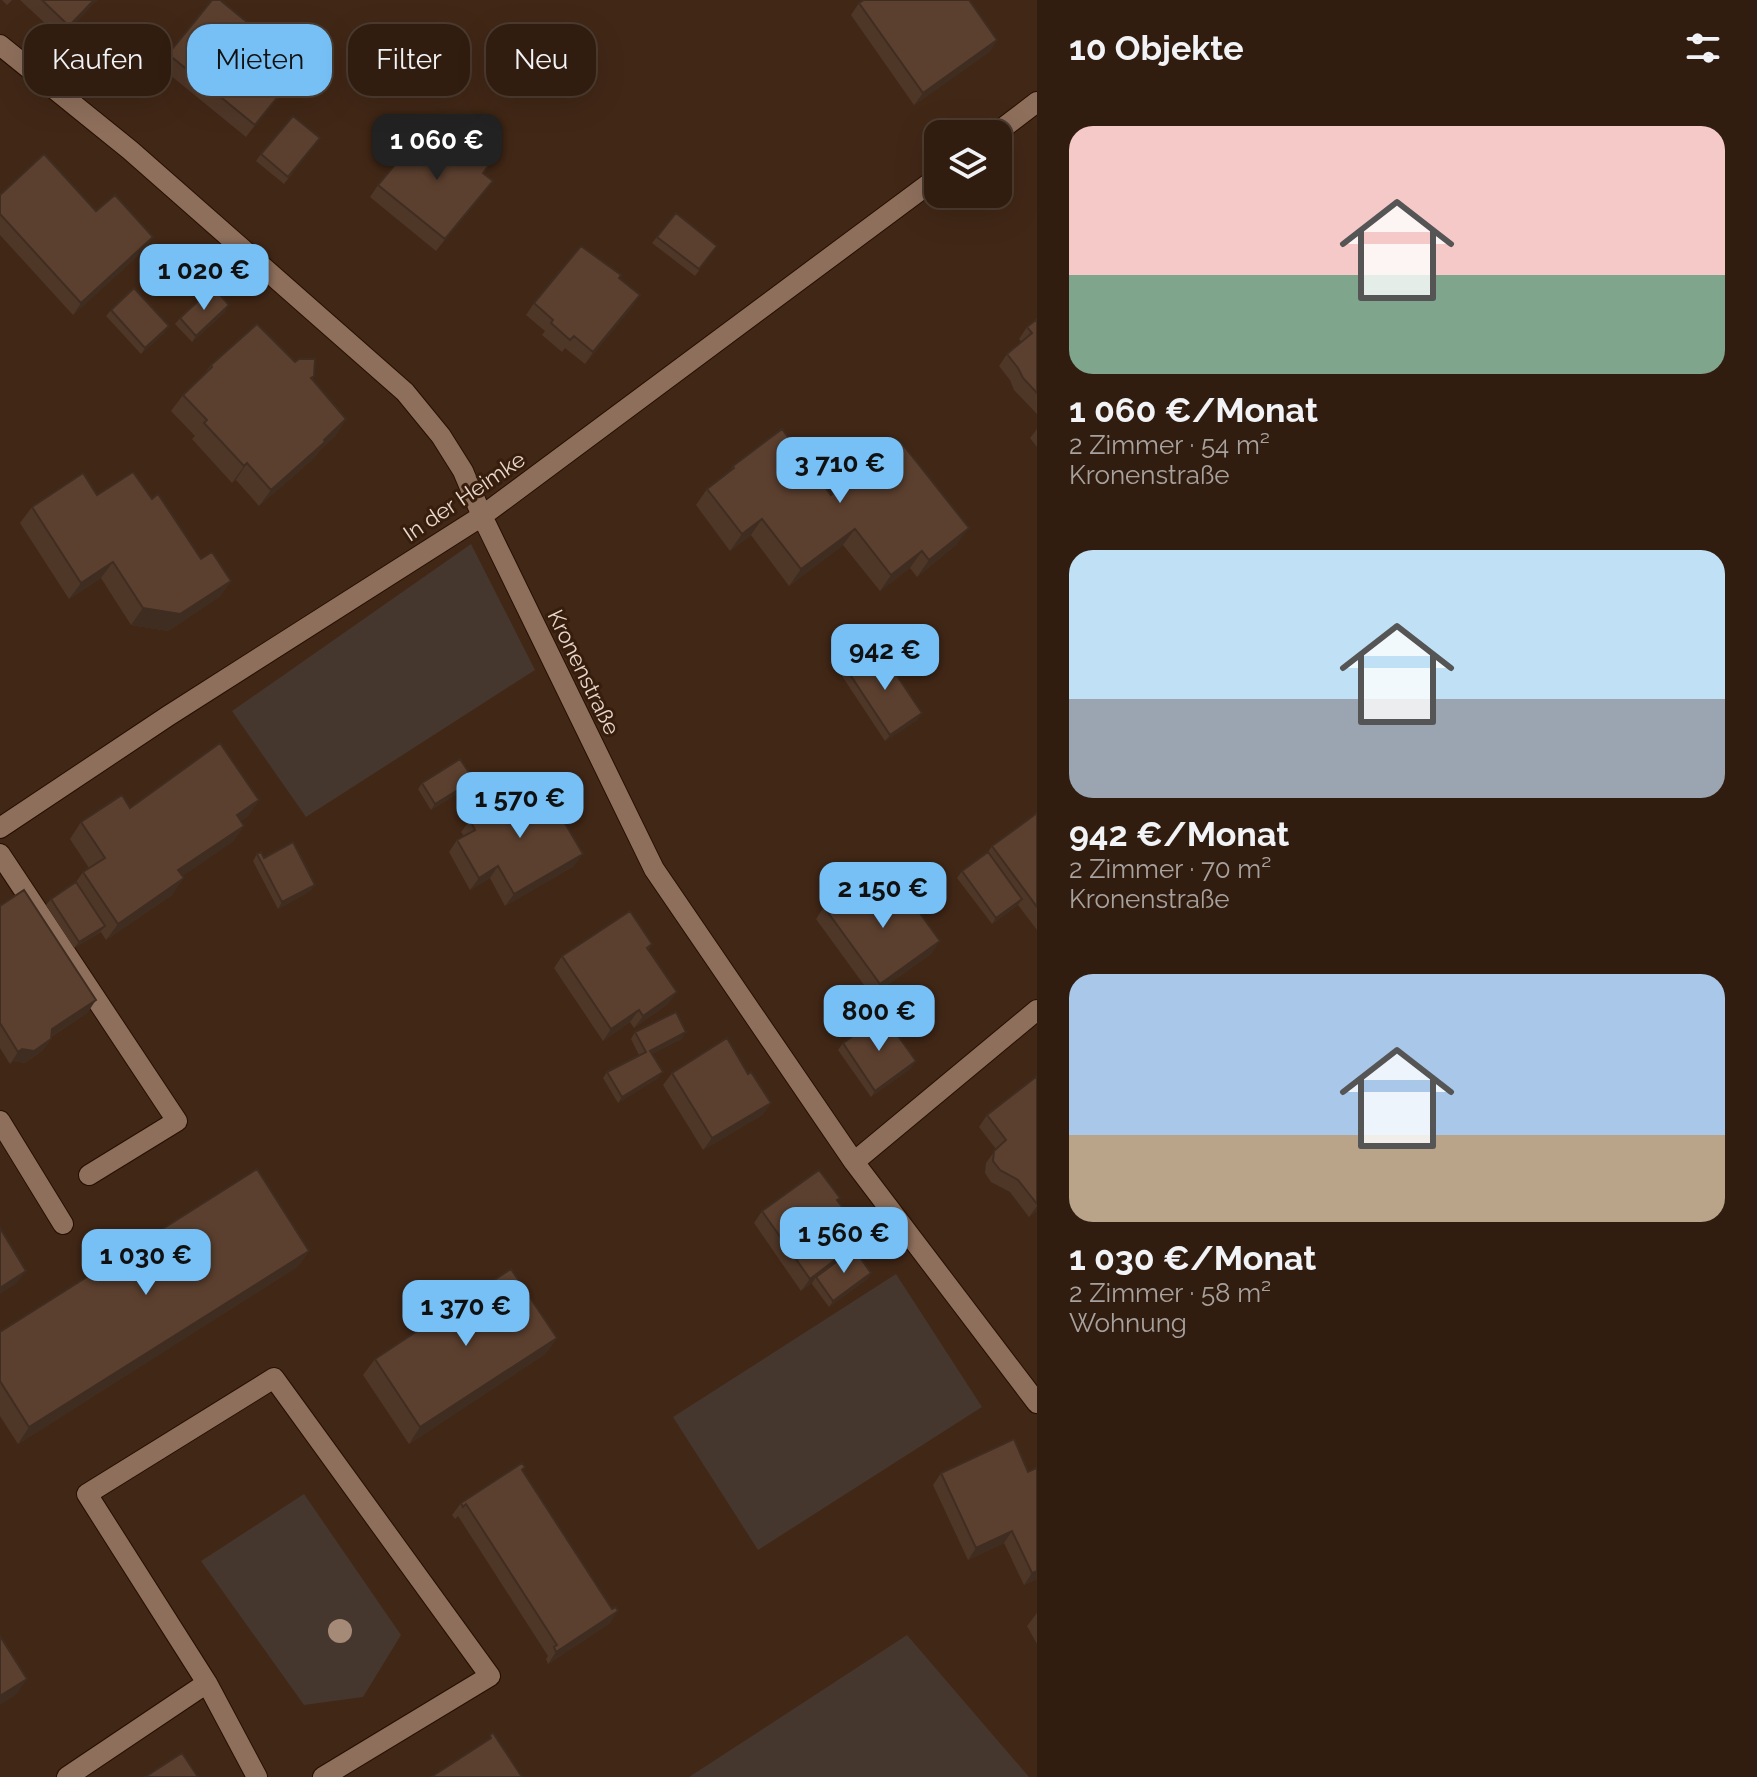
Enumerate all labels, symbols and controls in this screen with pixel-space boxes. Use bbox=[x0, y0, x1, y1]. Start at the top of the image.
chip: Kaufen bbox=[24, 24, 171, 96]
chip: Mieten bbox=[187, 24, 332, 96]
chip: Filter bbox=[348, 24, 470, 96]
chip: Neu bbox=[486, 24, 596, 96]
icon: filters bbox=[1681, 26, 1725, 70]
text: 10 Objekte bbox=[1069, 28, 1244, 68]
pin: 1 060 € bbox=[363, 114, 511, 182]
map controls bbox=[924, 120, 1012, 208]
button: layers bbox=[924, 120, 1012, 208]
text: 1 060 € bbox=[390, 125, 484, 155]
icon: home bbox=[1325, 178, 1469, 322]
pin: 1 020 € bbox=[130, 244, 278, 312]
text: 1 020 € bbox=[158, 255, 250, 285]
text: 1 060 €/Monat bbox=[1069, 390, 1318, 430]
text: 2 Zimmer · 54 m² bbox=[1069, 430, 1270, 460]
pin: 3 710 € bbox=[766, 437, 914, 505]
street label: In der Heimke bbox=[398, 446, 530, 546]
text: 3 710 € bbox=[794, 448, 886, 478]
text: Kronenstraße bbox=[1069, 460, 1230, 490]
icon: home bbox=[1325, 602, 1469, 746]
street label: Kronenstraße bbox=[543, 605, 626, 739]
pin: 942 € bbox=[829, 624, 941, 692]
text: 942 € bbox=[849, 635, 921, 665]
pin: 1 570 € bbox=[446, 772, 594, 840]
text: 1 570 € bbox=[474, 783, 566, 813]
text: 942 €/Monat bbox=[1069, 814, 1289, 854]
text: 2 Zimmer · 70 m² bbox=[1069, 854, 1271, 884]
pin: 2 150 € bbox=[809, 862, 957, 930]
text: 2 150 € bbox=[837, 873, 929, 903]
text: Kronenstraße bbox=[1069, 884, 1230, 914]
pin: 800 € bbox=[823, 985, 935, 1053]
text: 800 € bbox=[842, 996, 916, 1026]
icon: home bbox=[1325, 1026, 1469, 1170]
pin: 1 560 € bbox=[770, 1207, 918, 1275]
text: 1 560 € bbox=[798, 1218, 890, 1248]
pin: 1 030 € bbox=[72, 1229, 220, 1297]
text: 1 030 €/Monat bbox=[1069, 1238, 1316, 1278]
text: 1 030 € bbox=[100, 1240, 192, 1270]
text: 2 Zimmer · 58 m² bbox=[1069, 1278, 1271, 1308]
pin: 1 370 € bbox=[392, 1280, 540, 1348]
text: 1 370 € bbox=[420, 1291, 512, 1321]
text: Wohnung bbox=[1069, 1308, 1187, 1338]

